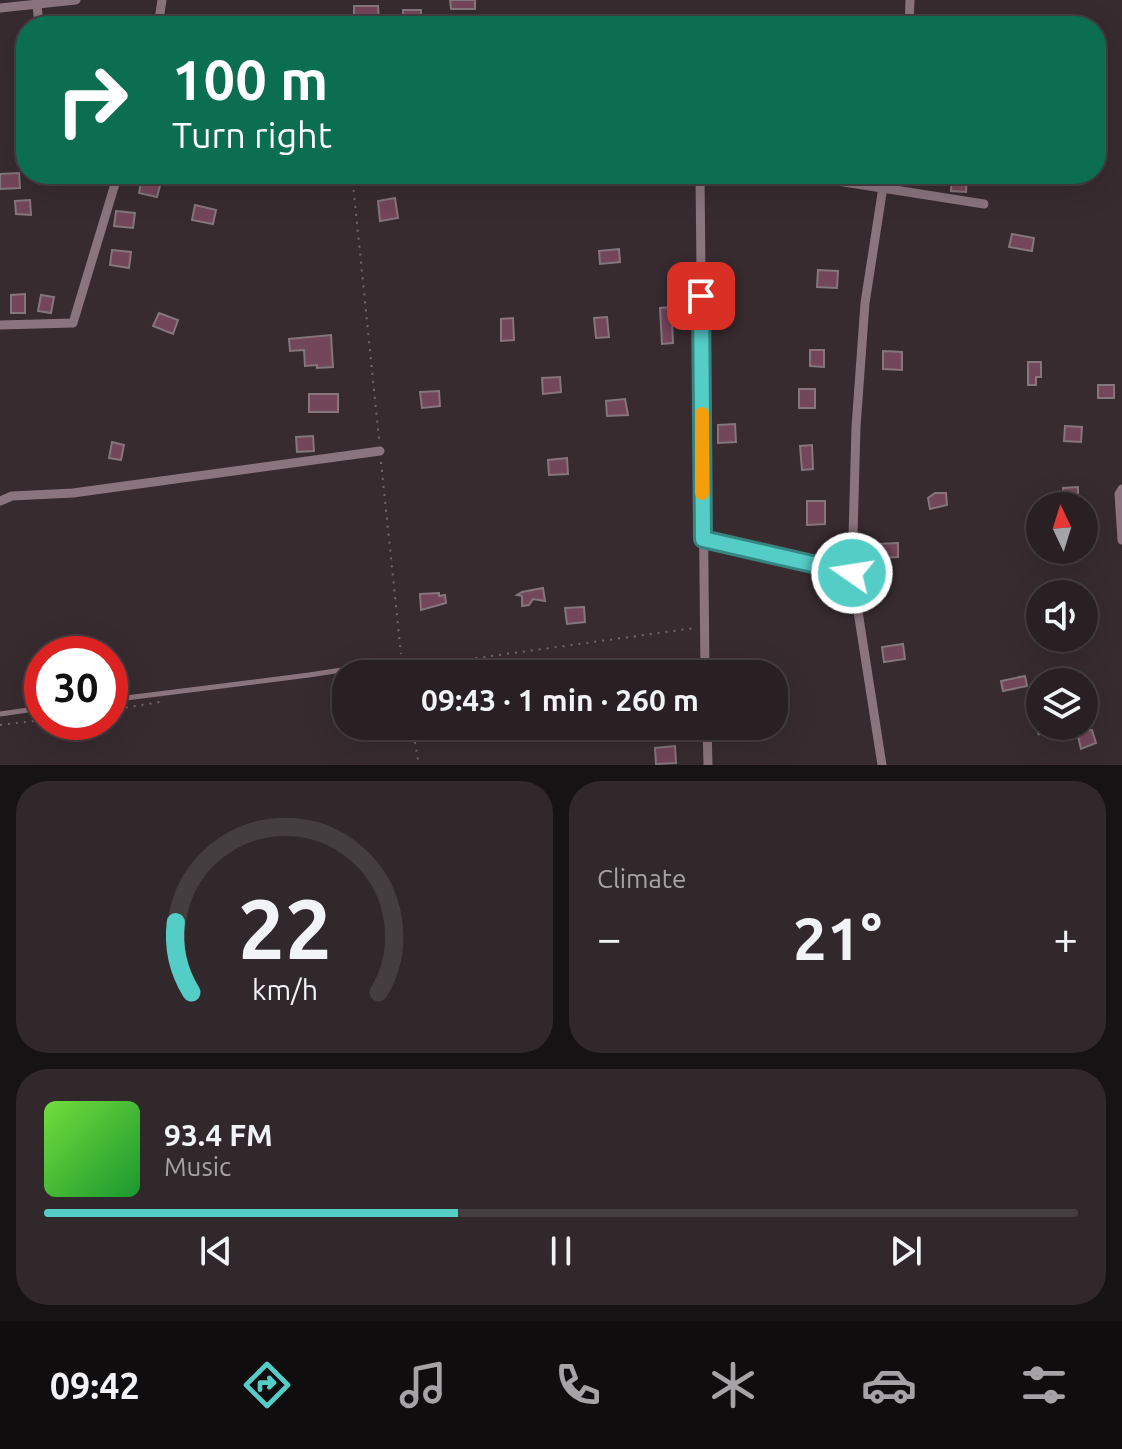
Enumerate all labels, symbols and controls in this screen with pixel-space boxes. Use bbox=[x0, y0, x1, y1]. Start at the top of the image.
icon: right bbox=[40, 48, 144, 152]
text: 100 m bbox=[172, 48, 328, 111]
text: Turn right bbox=[172, 114, 332, 155]
pin bbox=[667, 262, 735, 330]
icon: arrive bbox=[679, 274, 723, 318]
north arrow bbox=[1026, 492, 1098, 564]
map controls bbox=[1026, 492, 1098, 740]
position arrow bbox=[810, 531, 894, 615]
button: sound bbox=[1026, 580, 1098, 652]
speed limit sign: 30 bbox=[24, 636, 128, 740]
button: layers bbox=[1026, 668, 1098, 740]
text: 09:43 · 1 min · 260 m bbox=[421, 683, 699, 717]
text: Climate bbox=[597, 864, 686, 893]
text: 22 bbox=[238, 881, 331, 975]
text: 21° bbox=[793, 904, 882, 971]
text: − bbox=[597, 913, 622, 962]
text: + bbox=[1053, 913, 1078, 962]
text: km/h bbox=[252, 973, 318, 1005]
text: 93.4 FM bbox=[164, 1118, 273, 1152]
text: Music bbox=[164, 1152, 231, 1181]
icon: previous bbox=[194, 1229, 238, 1273]
icon: pause bbox=[539, 1229, 583, 1273]
icon: next bbox=[884, 1229, 928, 1273]
icon: directions bbox=[239, 1357, 295, 1413]
icon: music bbox=[395, 1357, 451, 1413]
icon: phone bbox=[550, 1357, 606, 1413]
icon: climate bbox=[705, 1357, 761, 1413]
icon: car bbox=[861, 1357, 917, 1413]
icon: filters bbox=[1016, 1357, 1072, 1413]
text: 09:42 bbox=[50, 1365, 140, 1406]

